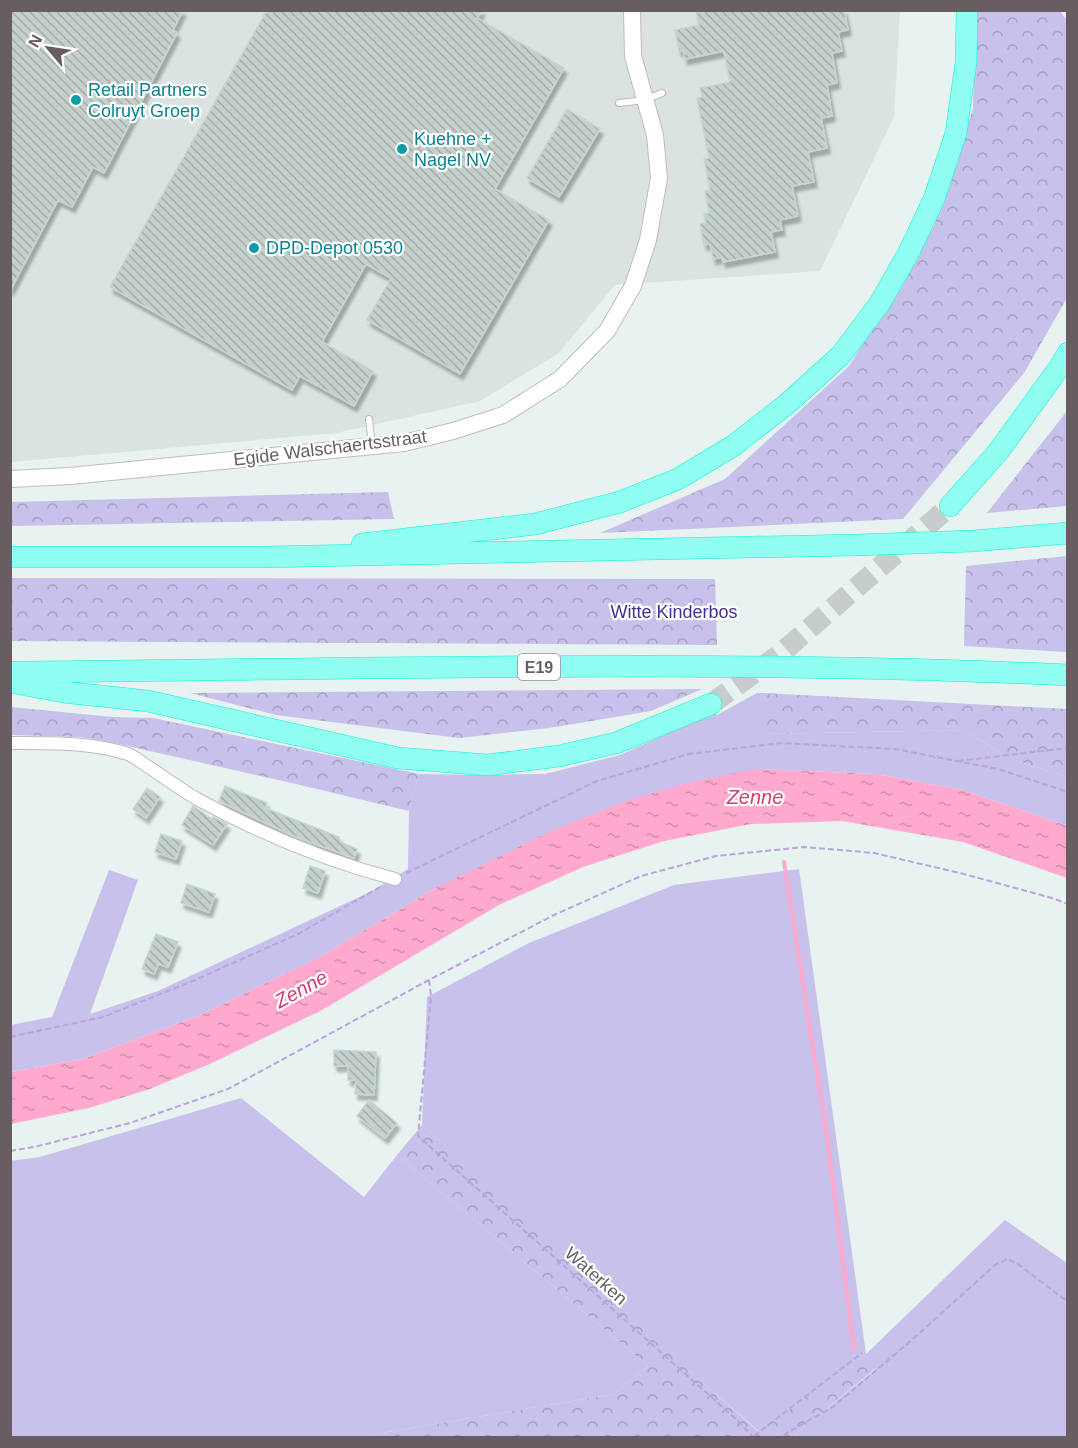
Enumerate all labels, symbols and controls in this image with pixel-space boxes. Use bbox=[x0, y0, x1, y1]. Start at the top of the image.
north arrow bbox=[18, 18, 78, 78]
text: N bbox=[25, 32, 46, 50]
place label: Retail Partners Colruyt Groep bbox=[88, 80, 207, 121]
marker: Retail Partners Colruyt Groep bbox=[69, 93, 83, 107]
place label: Kuehne + Nagel NV bbox=[414, 129, 492, 170]
marker: Kuehne + Nagel NV bbox=[395, 142, 409, 156]
place label: DPD-Depot 0530 bbox=[266, 238, 403, 258]
marker: DPD-Depot 0530 bbox=[247, 241, 261, 255]
street label: Egide Walschaertsstraat bbox=[232, 426, 428, 470]
park label: Witte Kinderbos bbox=[610, 602, 738, 622]
road number: E19 bbox=[518, 654, 560, 680]
water label: Zenne bbox=[726, 786, 783, 808]
water label: Zenne bbox=[270, 966, 331, 1013]
street label: Waterken bbox=[561, 1243, 631, 1309]

